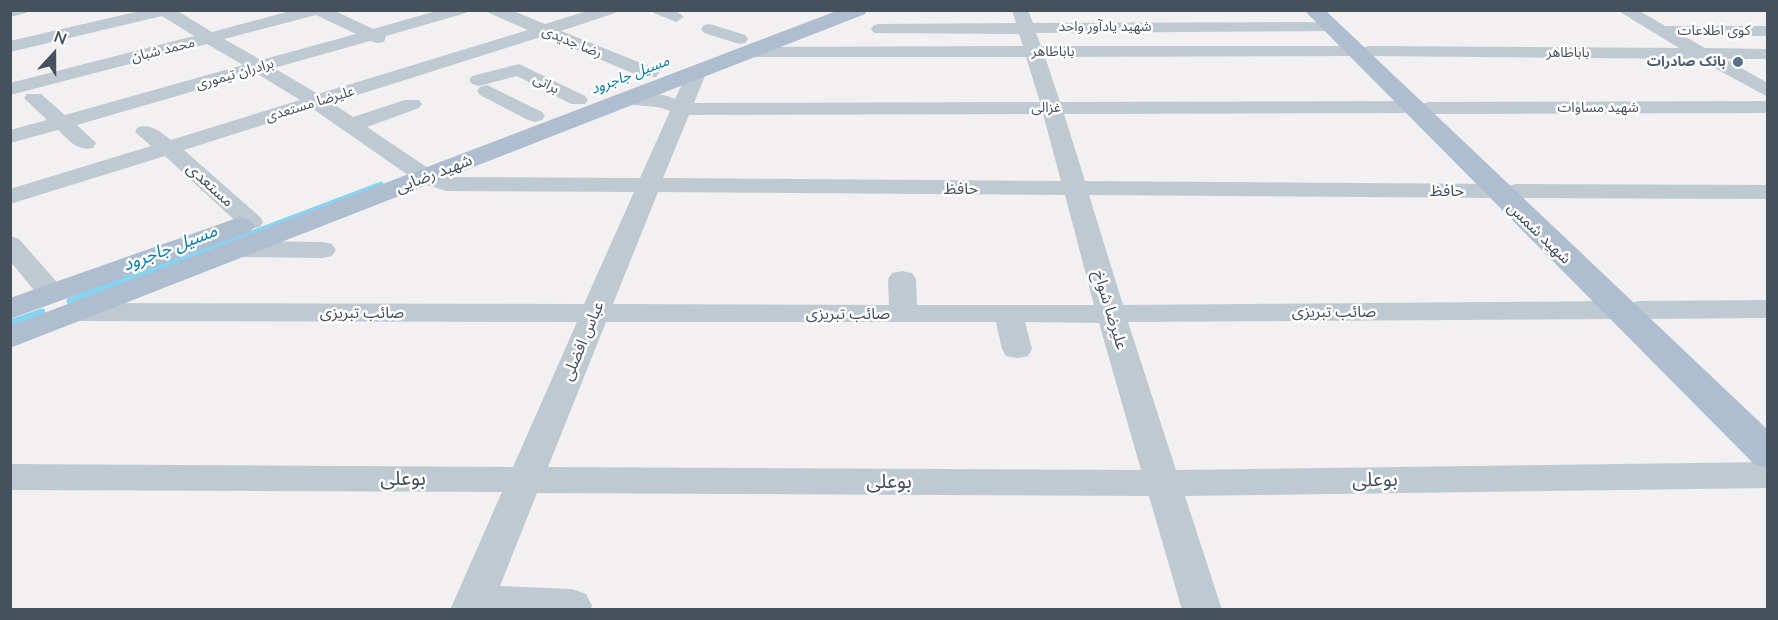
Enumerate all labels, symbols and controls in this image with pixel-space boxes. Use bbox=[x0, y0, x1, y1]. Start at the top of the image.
street label: شهید یادآور واحد bbox=[1059, 19, 1151, 35]
street label: رضا جدیدی bbox=[540, 22, 604, 62]
street label: کوی اطلاعات bbox=[1678, 23, 1750, 39]
north arrow bbox=[24, 24, 84, 84]
text: N bbox=[51, 26, 70, 49]
street label: محمد شبان bbox=[129, 34, 197, 66]
street label: باباطاهر bbox=[1032, 44, 1074, 60]
street label: باباطاهر bbox=[1547, 45, 1589, 61]
water label: مسیل جاجرود bbox=[588, 52, 672, 98]
place label: بانک صادرات bbox=[1647, 54, 1726, 70]
street label: برادران تیموری bbox=[194, 55, 276, 93]
marker: بانک صادرات bbox=[1731, 55, 1745, 69]
street label: براتی bbox=[530, 70, 562, 98]
street label: علیرضا مستعدی bbox=[264, 83, 356, 125]
street label: غزالی bbox=[1031, 100, 1061, 116]
street label: شهید مساوات bbox=[1557, 100, 1639, 116]
street label: شهید رضایی bbox=[393, 151, 475, 197]
street label: مستعدی bbox=[182, 159, 238, 211]
street label: حافظ bbox=[944, 179, 978, 199]
street label: حافظ bbox=[1430, 181, 1464, 201]
street label: شهید شمس bbox=[1503, 198, 1575, 268]
water label: مسیل جاجرود bbox=[120, 220, 220, 276]
street label: علیرضا شواخ bbox=[1089, 268, 1131, 352]
street label: عباس افضلی bbox=[558, 298, 608, 384]
street label: صائب تبریزی bbox=[1292, 302, 1376, 322]
street label: صائب تبریزی bbox=[320, 303, 404, 323]
street label: صائب تبریزی bbox=[806, 304, 890, 324]
street label: بوعلی bbox=[380, 467, 426, 491]
street label: بوعلی bbox=[1352, 468, 1398, 492]
street label: بوعلی bbox=[866, 470, 912, 494]

